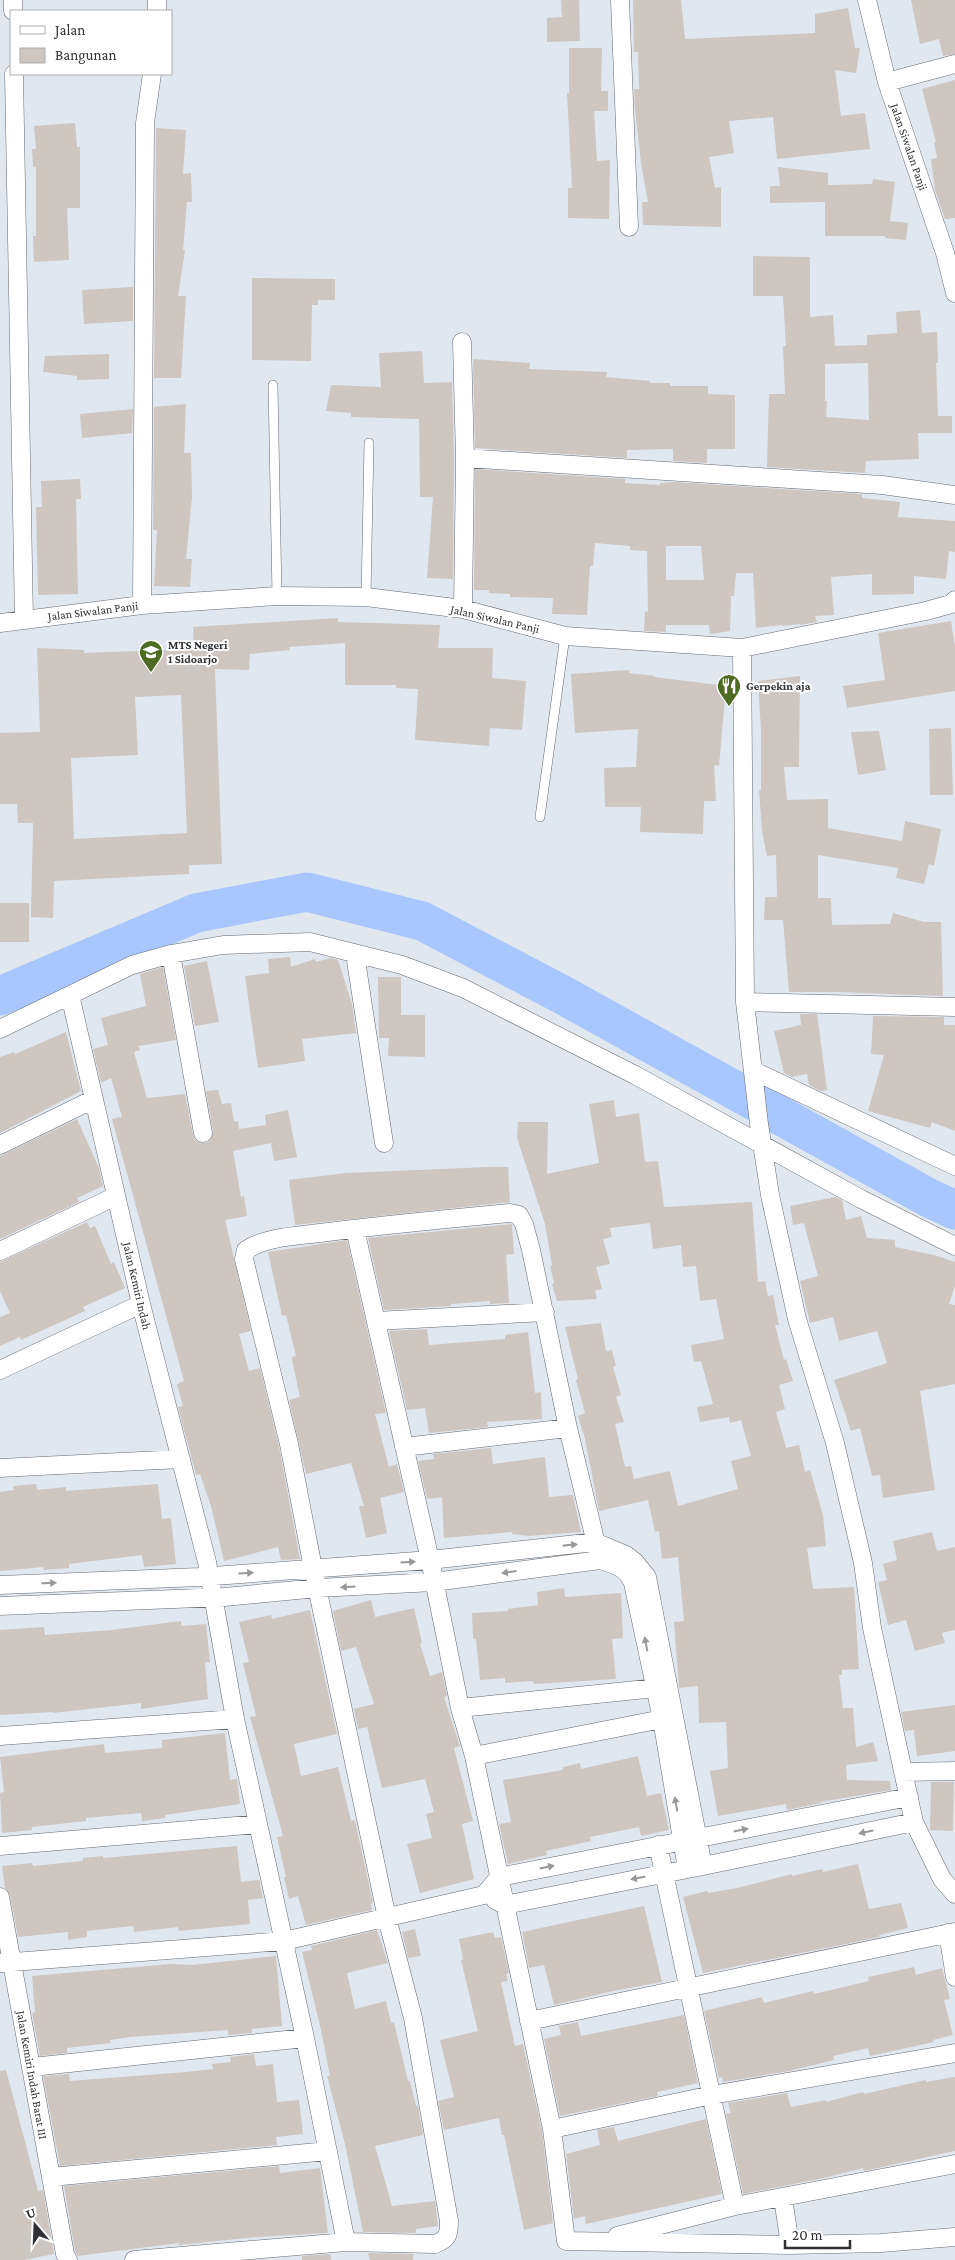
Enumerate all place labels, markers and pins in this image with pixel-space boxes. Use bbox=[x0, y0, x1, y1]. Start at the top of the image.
place label: MTS Negeri 1 Sidoarjo bbox=[168, 638, 228, 666]
school or university icon: MTS Negeri 1 Sidoarjo bbox=[138, 639, 164, 673]
restaurant icon: Gerpekin aja bbox=[716, 673, 742, 707]
place label: Gerpekin aja bbox=[746, 679, 811, 693]

